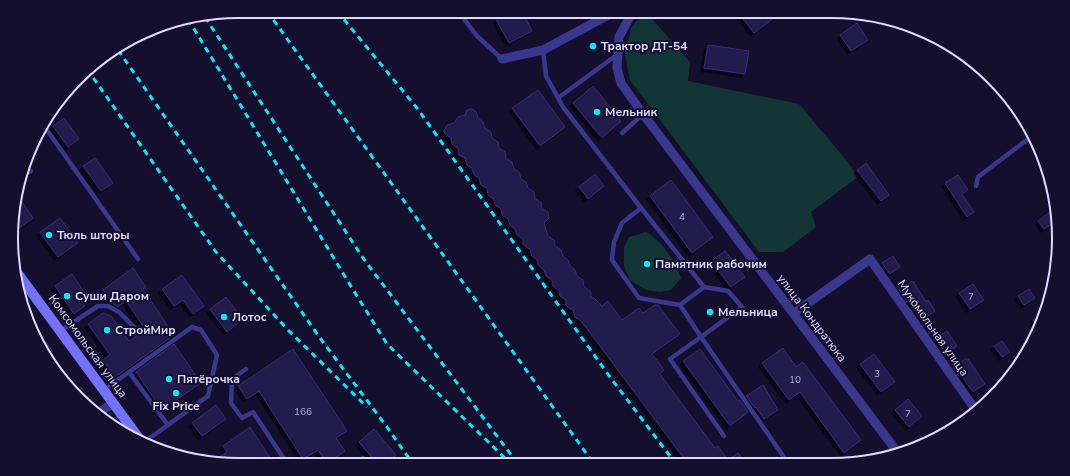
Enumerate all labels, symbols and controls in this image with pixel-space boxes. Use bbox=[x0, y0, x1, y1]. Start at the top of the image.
place label: Трактор ДТ-54 bbox=[601, 38, 687, 54]
marker: Трактор ДТ-54 bbox=[588, 41, 598, 51]
place label: Мельник bbox=[605, 104, 657, 120]
marker: Мельник bbox=[592, 107, 602, 117]
house number: 4 bbox=[679, 210, 685, 224]
place label: Тюль шторы bbox=[57, 227, 130, 243]
marker: Тюль шторы bbox=[44, 230, 54, 240]
place label: Памятник рабочим bbox=[655, 256, 767, 272]
marker: Памятник рабочим bbox=[642, 259, 652, 269]
street label: улица Кондратюка bbox=[774, 271, 850, 365]
street label: Мукомольная улица bbox=[894, 277, 972, 379]
place label: Суши Даром bbox=[75, 288, 149, 304]
house number: 7 bbox=[968, 290, 974, 304]
street label: Комсомольская улица bbox=[45, 291, 131, 401]
marker: Суши Даром bbox=[62, 291, 72, 301]
place label: Мельница bbox=[718, 304, 778, 320]
marker: Мельница bbox=[705, 307, 715, 317]
place label: Лотос bbox=[232, 309, 267, 325]
marker: Лотос bbox=[219, 312, 229, 322]
place label: СтройМир bbox=[115, 322, 176, 338]
marker: СтройМир bbox=[102, 325, 112, 335]
house number: 3 bbox=[874, 367, 880, 381]
place label: Пятёрочка bbox=[177, 371, 240, 387]
house number: 10 bbox=[789, 373, 801, 387]
marker: Пятёрочка bbox=[164, 374, 174, 384]
marker: Fix Price bbox=[171, 388, 181, 398]
place label: Fix Price bbox=[152, 398, 200, 414]
house number: 166 bbox=[294, 405, 312, 419]
house number: 7 bbox=[905, 407, 911, 421]

